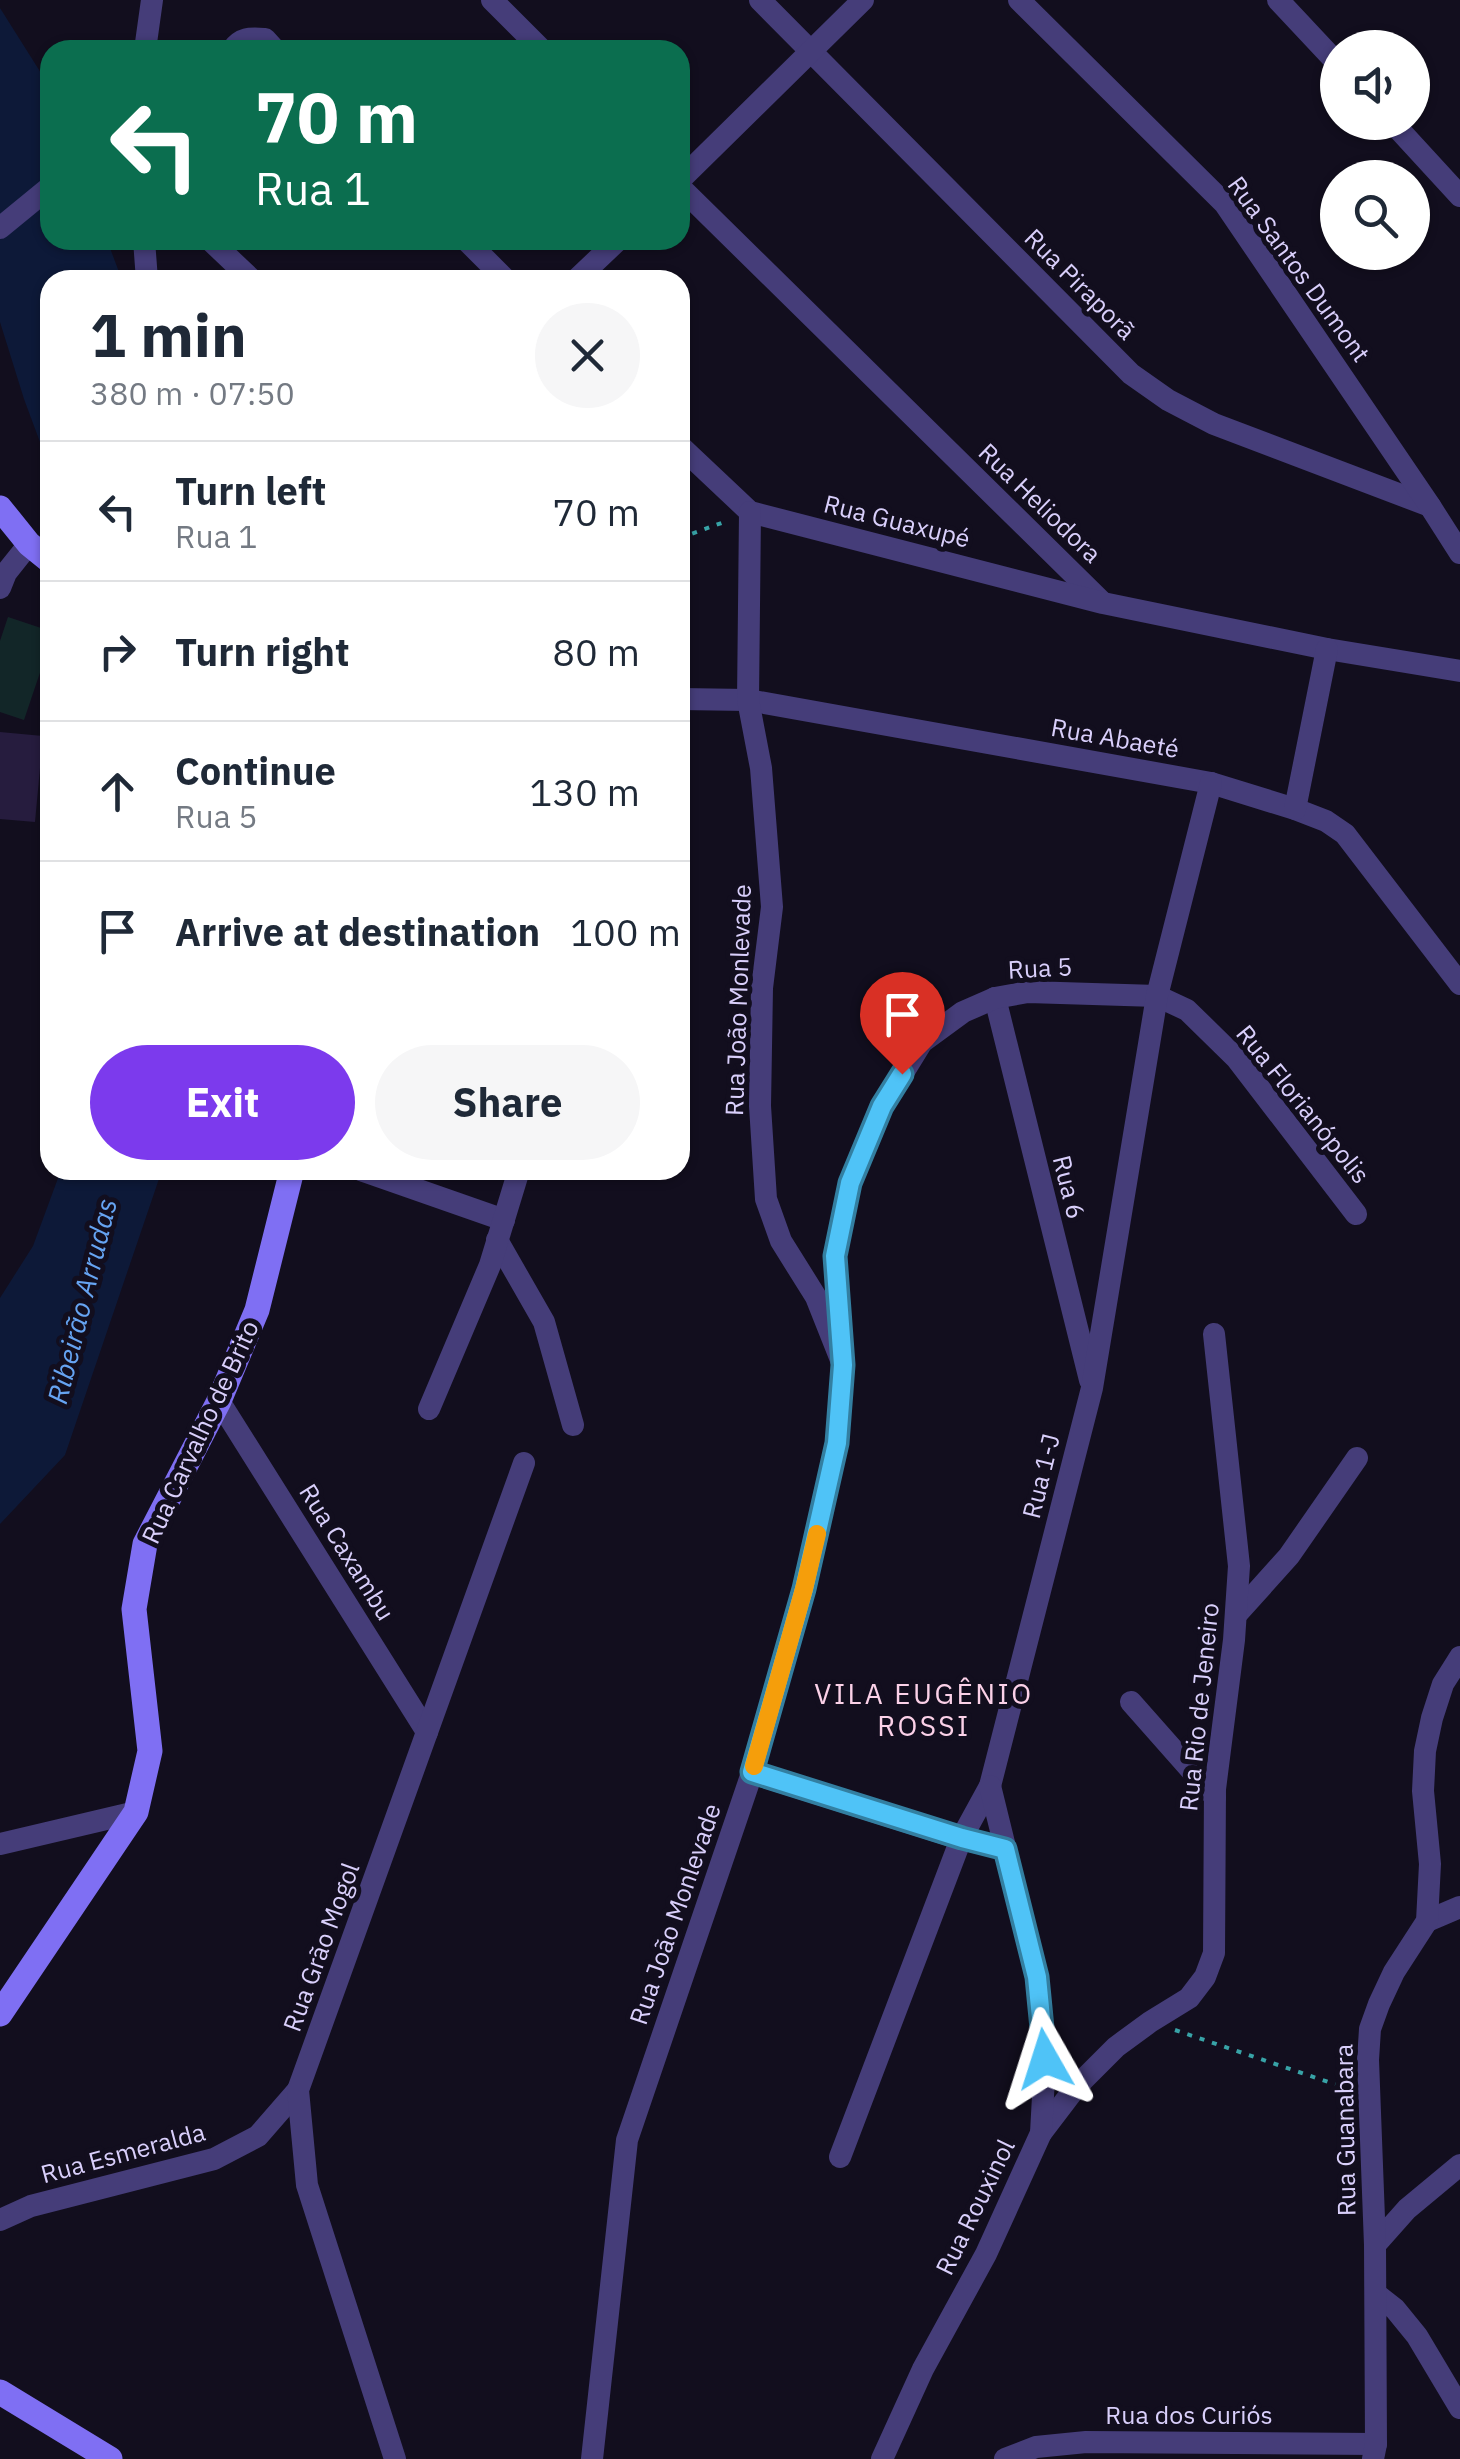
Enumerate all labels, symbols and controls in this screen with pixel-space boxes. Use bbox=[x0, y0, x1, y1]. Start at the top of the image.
map controls bbox=[1320, 30, 1430, 270]
button: sound bbox=[1320, 30, 1430, 140]
text: 70 m bbox=[255, 71, 418, 162]
icon: left bbox=[90, 80, 220, 210]
text: Rua 1 bbox=[255, 159, 371, 217]
button: search bbox=[1320, 160, 1430, 270]
street label: Rua Santos Dumont bbox=[1221, 169, 1378, 368]
street label: Rua Piraporã bbox=[1018, 221, 1143, 346]
text: 1 min bbox=[90, 295, 247, 374]
button: close bbox=[535, 303, 640, 408]
text: 380 m · 07:50 bbox=[90, 372, 295, 414]
street label: Rua Heliodora bbox=[972, 436, 1109, 570]
text: Turn left bbox=[175, 466, 326, 515]
icon: left bbox=[90, 484, 145, 539]
street label: Rua Guaxupé bbox=[821, 486, 974, 555]
text: 70 m bbox=[552, 487, 640, 536]
text: Rua 1 bbox=[175, 515, 258, 557]
icon: right bbox=[90, 624, 145, 679]
text: Turn right bbox=[175, 627, 350, 676]
text: 80 m bbox=[552, 627, 640, 676]
street label: Rua Abaeté bbox=[1048, 710, 1182, 765]
text: Continue bbox=[175, 746, 336, 795]
icon: ahead bbox=[90, 764, 145, 819]
text: 130 m bbox=[529, 767, 640, 816]
text: Rua 5 bbox=[175, 795, 258, 837]
street label: Rua João Monlevade bbox=[717, 884, 758, 1116]
icon: arrive bbox=[90, 904, 145, 959]
text: Arrive at destination bbox=[175, 907, 540, 956]
text: 100 m bbox=[570, 907, 681, 956]
street label: Rua 5 bbox=[1007, 949, 1073, 986]
pin bbox=[860, 972, 945, 1075]
icon: arrive bbox=[875, 987, 930, 1042]
street label: Rua Florianópolis bbox=[1229, 1018, 1378, 1190]
button: Exit bbox=[90, 1045, 355, 1160]
button: Share bbox=[375, 1045, 640, 1160]
street label: Rua 6 bbox=[1046, 1152, 1093, 1222]
water label: Ribeirão Arrudas bbox=[38, 1194, 125, 1407]
street label: Rua Carvalho de Brito bbox=[133, 1315, 266, 1549]
street label: Rua 1-J bbox=[1014, 1430, 1067, 1522]
street label: Rua Caxambu bbox=[292, 1477, 402, 1626]
street label: Rua Rio de Jeneiro bbox=[1171, 1601, 1226, 1813]
district label: VILA EUGÊNIO ROSSI bbox=[814, 1675, 1034, 1744]
street label: Rua João Monlevade bbox=[621, 1799, 728, 2029]
street label: Rua Grão Mogol bbox=[275, 1858, 366, 2036]
position arrow bbox=[993, 2007, 1097, 2111]
street label: Rua Guanabara bbox=[1326, 2044, 1363, 2216]
street label: Rua Esmeralda bbox=[37, 2115, 209, 2190]
street label: Rua Rouxinol bbox=[927, 2133, 1022, 2280]
street label: Rua dos Curiós bbox=[1105, 2398, 1273, 2431]

